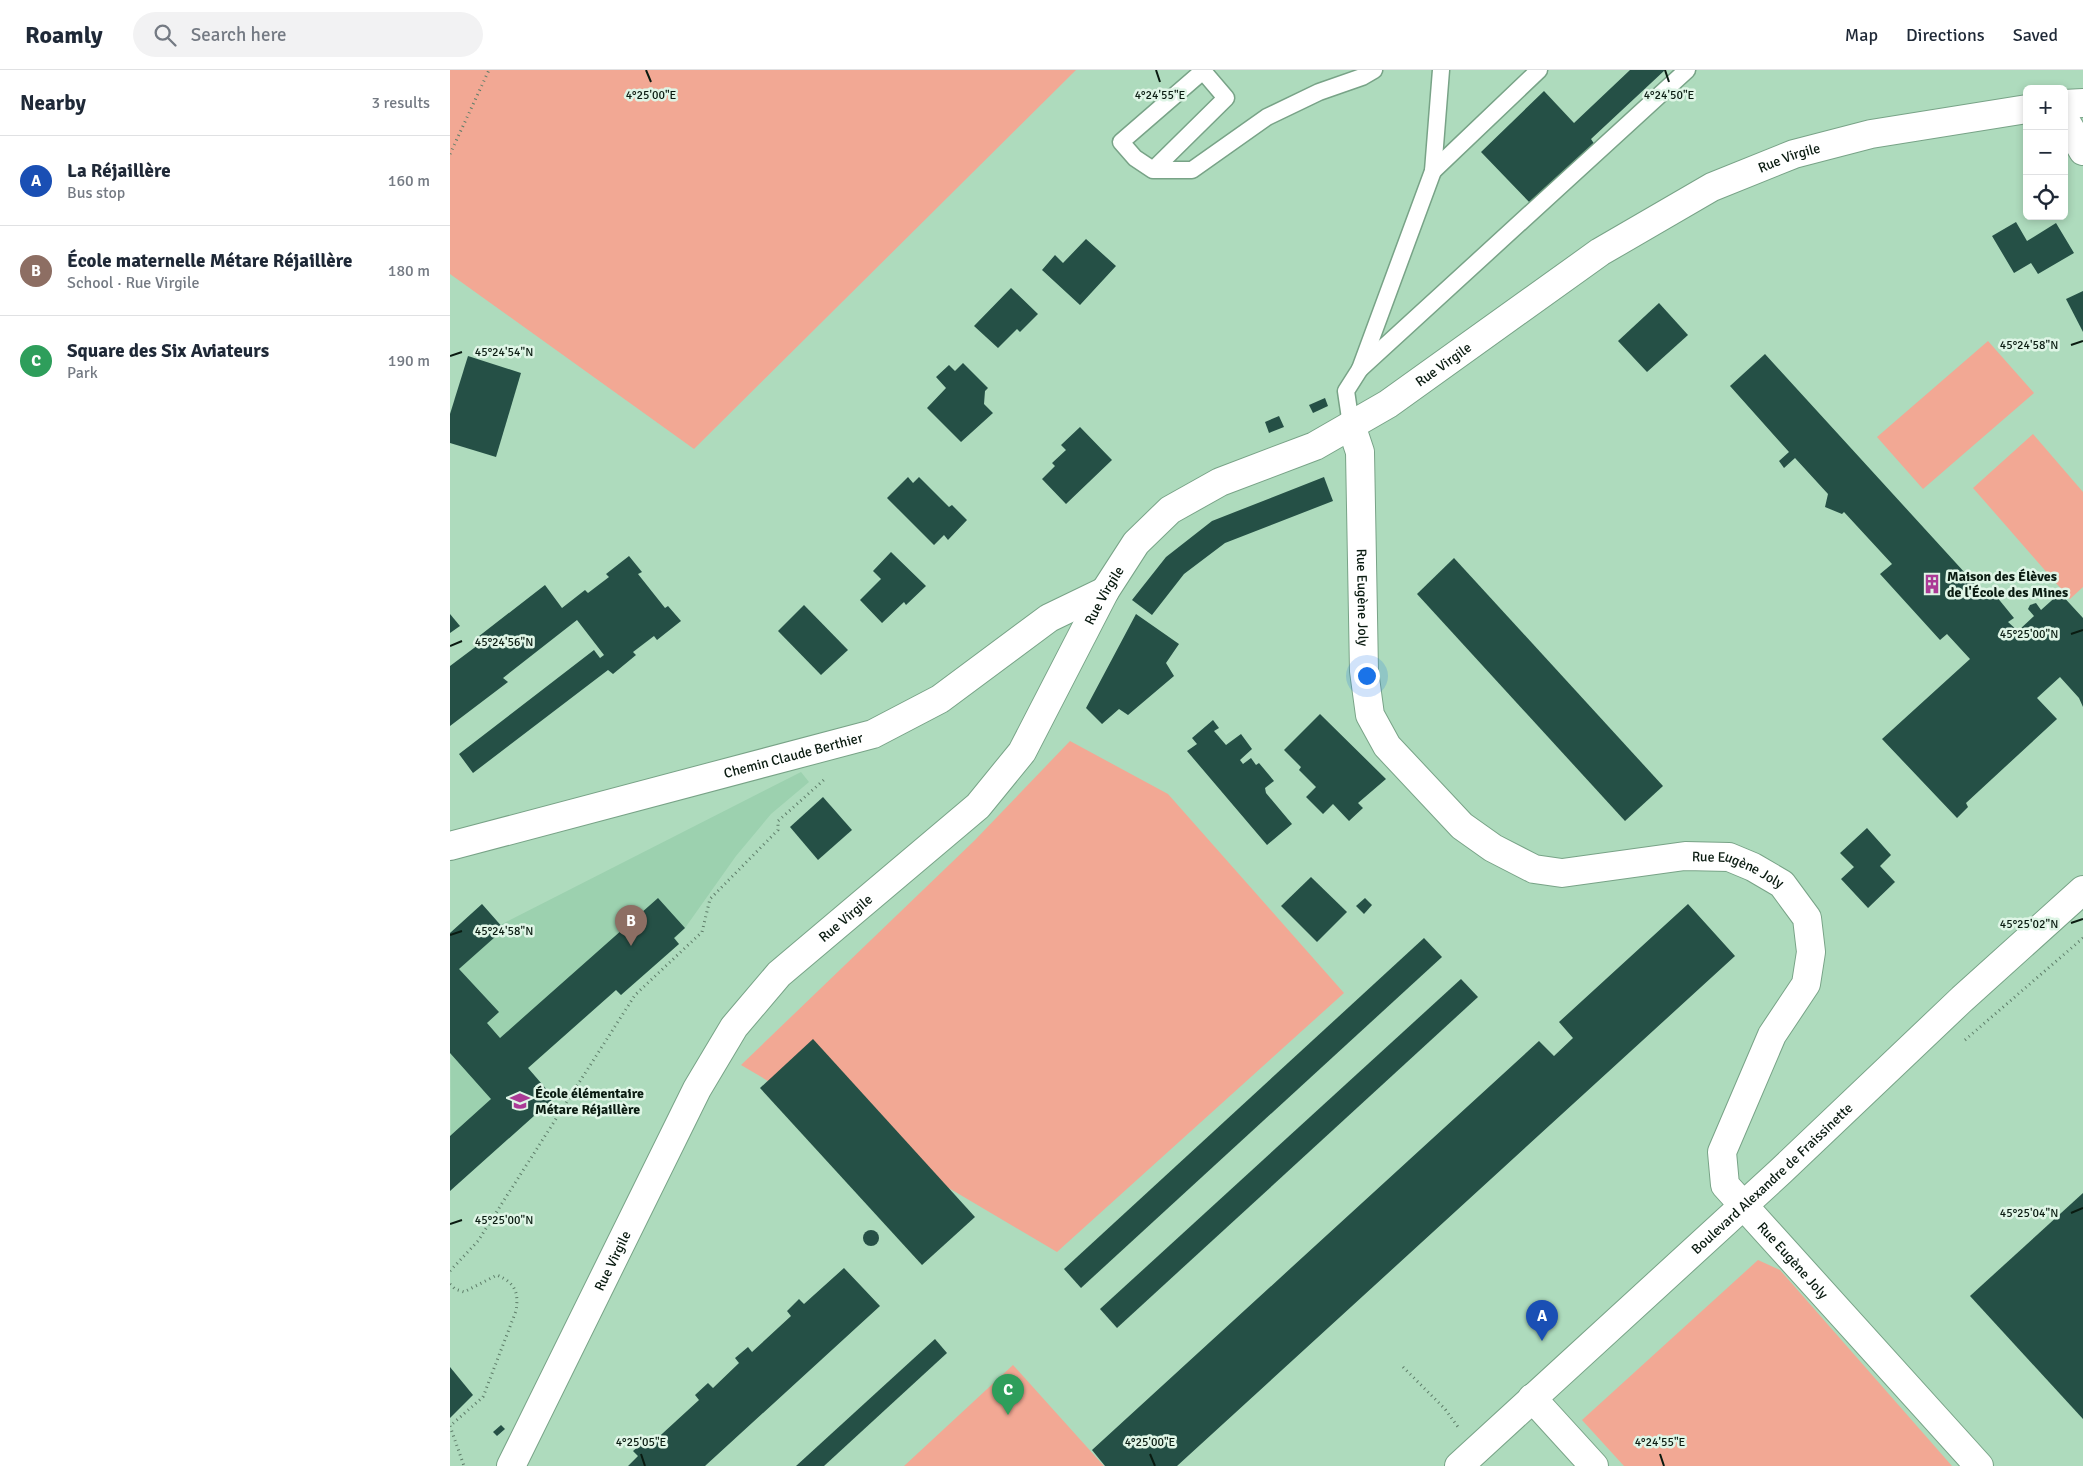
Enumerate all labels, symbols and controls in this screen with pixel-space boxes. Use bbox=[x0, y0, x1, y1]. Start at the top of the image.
search box bbox=[133, 12, 483, 57]
text: Roamly bbox=[25, 20, 103, 50]
icon: search bbox=[151, 21, 179, 49]
text: Search here bbox=[191, 23, 287, 47]
text: Map bbox=[1845, 24, 1878, 46]
text: Directions bbox=[1906, 24, 1985, 46]
text: Saved bbox=[2013, 24, 2058, 46]
map controls bbox=[2023, 85, 2068, 220]
button: + bbox=[2023, 85, 2068, 130]
text: 4°25'00"E bbox=[626, 88, 677, 103]
text: 4°24'55"E bbox=[1135, 88, 1186, 103]
text: 4°24'50"E bbox=[1644, 88, 1695, 103]
text: Nearby bbox=[20, 90, 86, 116]
text: 3 results bbox=[371, 93, 430, 113]
button: − bbox=[2023, 130, 2068, 175]
street label: Rue Virgile bbox=[1755, 139, 1822, 176]
text: La Réjaillère bbox=[67, 159, 171, 183]
text: A bbox=[31, 171, 41, 191]
text: 160 m bbox=[388, 171, 430, 191]
button: locate bbox=[2023, 175, 2068, 220]
text: Bus stop bbox=[67, 183, 125, 203]
text: École maternelle Métare Réjaillère bbox=[67, 249, 353, 273]
text: B bbox=[31, 261, 41, 281]
text: 180 m bbox=[388, 261, 430, 281]
text: School · Rue Virgile bbox=[67, 273, 199, 293]
text: 45°24'58"N bbox=[2000, 338, 2058, 353]
text: Square des Six Aviateurs bbox=[67, 339, 269, 363]
street label: Rue Virgile bbox=[1412, 339, 1475, 390]
text: 45°24'54"N bbox=[475, 345, 533, 360]
text: C bbox=[31, 351, 41, 371]
text: 190 m bbox=[388, 351, 430, 371]
text: Park bbox=[67, 363, 98, 383]
street label: Rue Eugène Joly bbox=[1353, 549, 1372, 647]
street label: Rue Virgile bbox=[1081, 563, 1127, 628]
place label: Maison des Élèves de l'École des Mines bbox=[1947, 568, 2068, 601]
building icon: Maison des Élèves de l'École des Mines bbox=[1921, 573, 1943, 595]
text: 45°25'00"N bbox=[2000, 627, 2058, 642]
text: 45°24'56"N bbox=[475, 635, 533, 650]
your location bbox=[1354, 663, 1380, 689]
street label: Chemin Claude Berthier bbox=[722, 728, 865, 782]
street label: Rue Eugène Joly bbox=[1692, 848, 1787, 892]
street label: Rue Virgile bbox=[815, 891, 876, 945]
pin: B bbox=[615, 905, 647, 946]
text: 45°25'02"N bbox=[2000, 917, 2058, 932]
text: 45°24'58"N bbox=[475, 924, 533, 939]
place label: École élémentaire Métare Réjaillère bbox=[535, 1085, 644, 1118]
school or university icon: École élémentaire Métare Réjaillère bbox=[509, 1090, 531, 1112]
street label: Boulevard Alexandre de Fraissinette bbox=[1688, 1099, 1856, 1258]
text: 45°25'04"N bbox=[2000, 1206, 2058, 1221]
text: 45°25'00"N bbox=[475, 1213, 533, 1228]
street label: Rue Eugène Joly bbox=[1754, 1218, 1832, 1302]
street label: Rue Virgile bbox=[590, 1228, 634, 1293]
pin: A bbox=[1526, 1300, 1558, 1341]
pin: C bbox=[992, 1374, 1024, 1415]
text: 4°25'05"E bbox=[616, 1435, 667, 1450]
text: 4°25'00"E bbox=[1125, 1435, 1176, 1450]
text: 4°24'55"E bbox=[1635, 1435, 1686, 1450]

